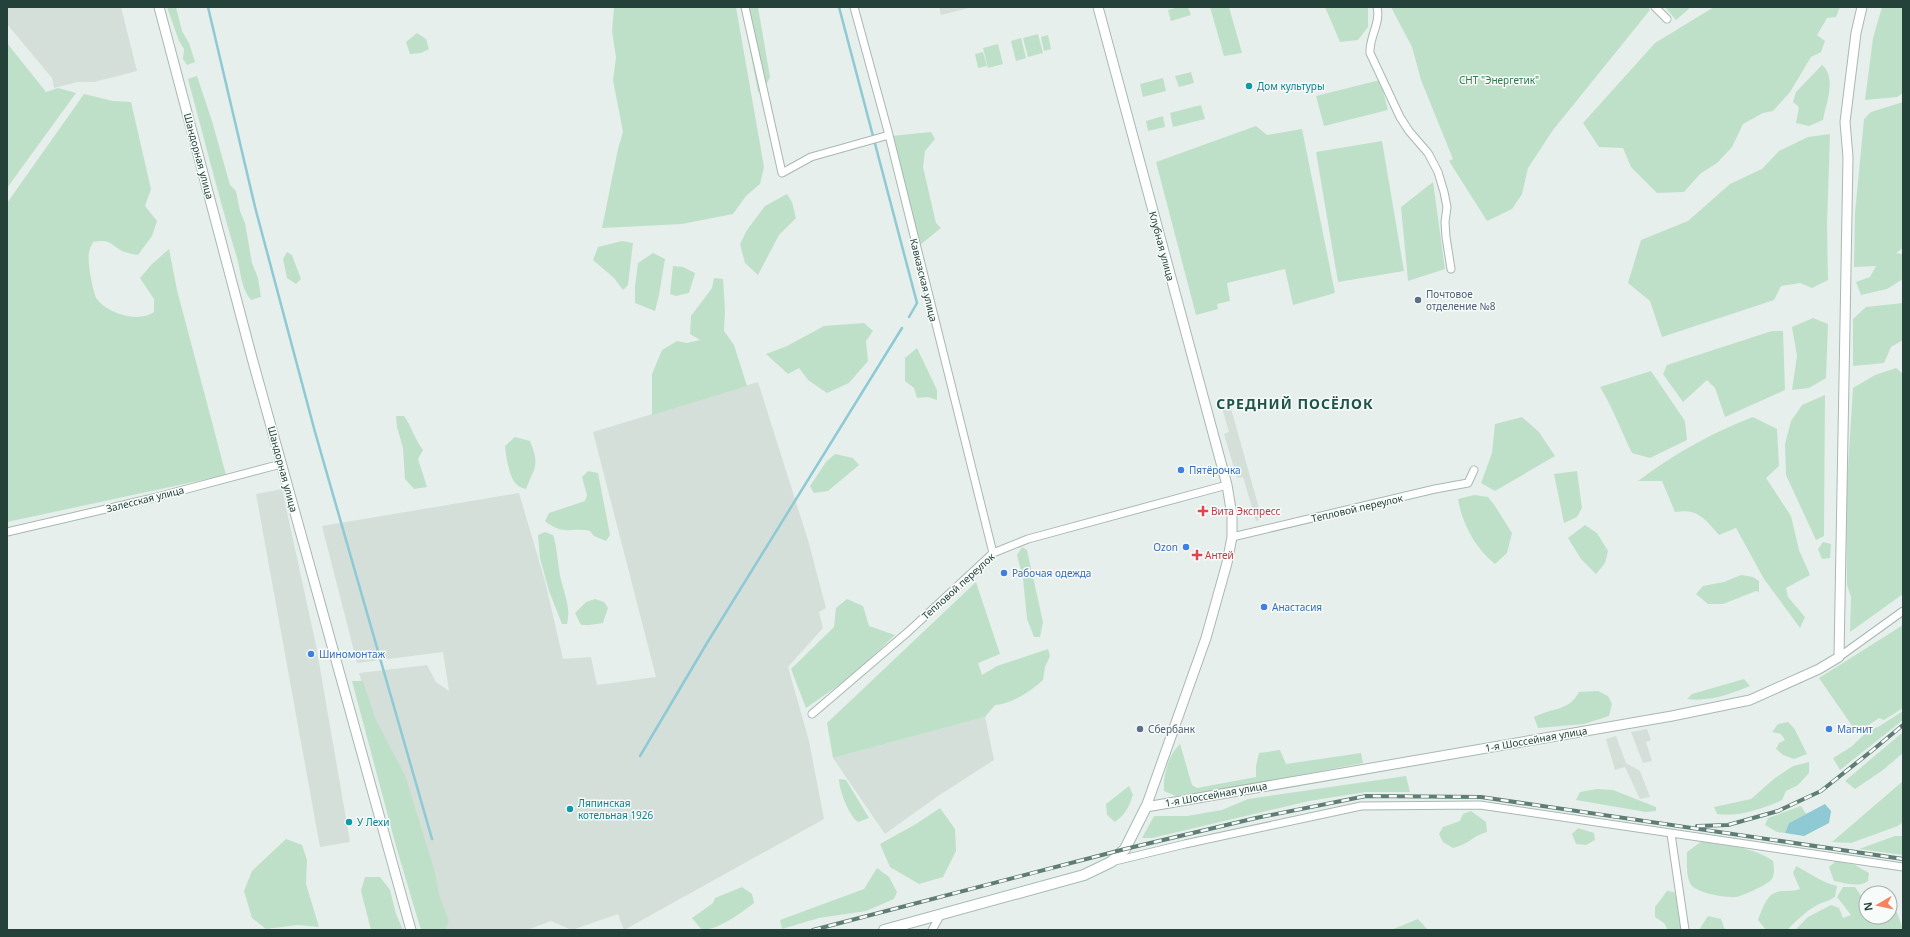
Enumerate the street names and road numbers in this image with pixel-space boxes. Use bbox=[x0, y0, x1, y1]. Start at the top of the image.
street label: Шандорная улица bbox=[181, 111, 217, 201]
street label: Клубная улица bbox=[1146, 210, 1178, 282]
street label: Кавказская улица bbox=[907, 237, 941, 323]
street label: Шандорная улица bbox=[265, 424, 301, 514]
street label: Залесская улица bbox=[105, 483, 185, 515]
street label: Тепловой переулок bbox=[1310, 491, 1405, 525]
street label: Тепловой переулок bbox=[919, 549, 998, 622]
street label: 1-я Шоссейная улица bbox=[1484, 723, 1588, 755]
street label: 1-я Шоссейная улица bbox=[1164, 778, 1268, 810]

